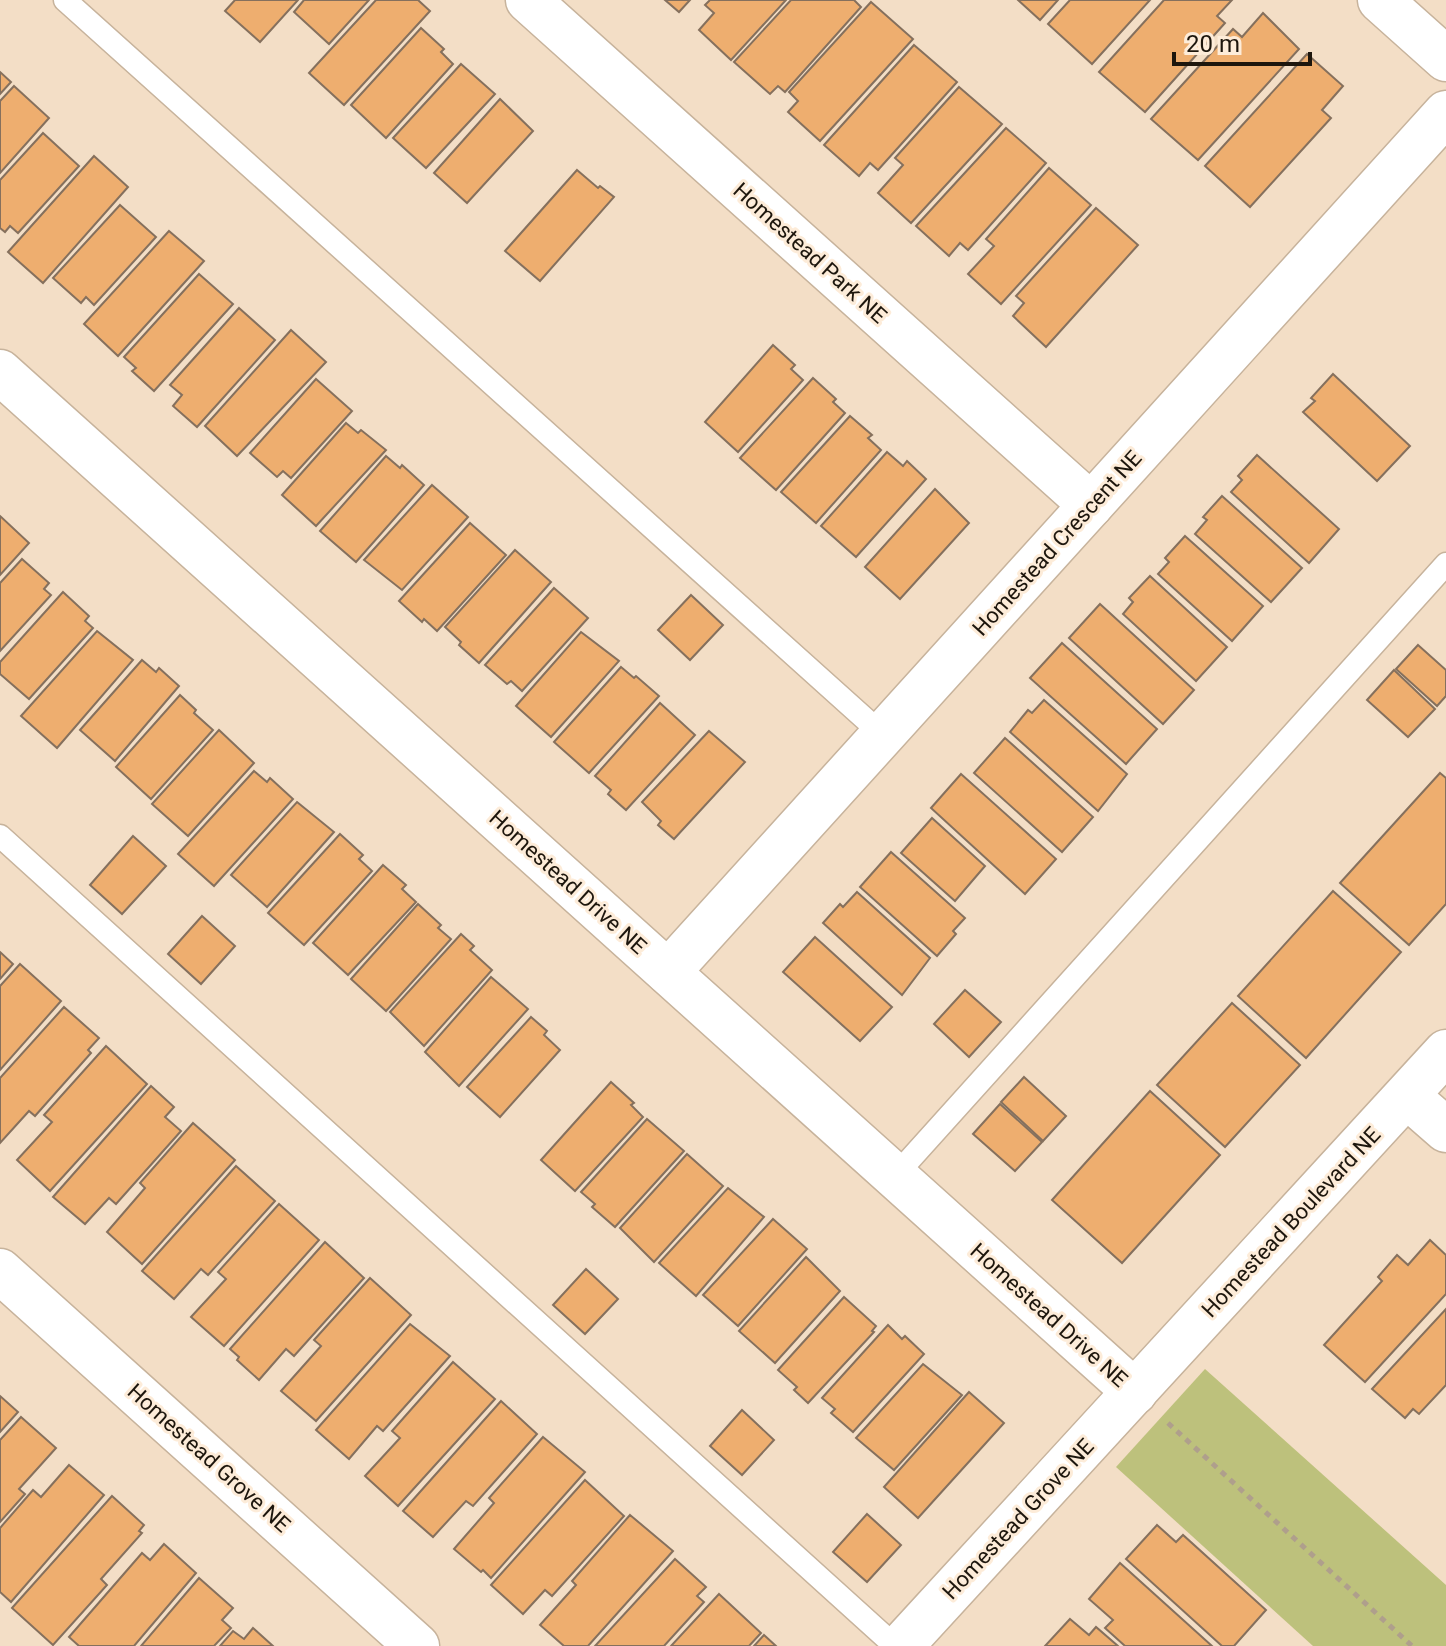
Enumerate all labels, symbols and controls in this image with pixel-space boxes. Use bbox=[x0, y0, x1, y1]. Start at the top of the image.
scale bar bbox=[1174, 16, 1310, 66]
text: 20 m bbox=[1186, 30, 1240, 58]
street label: Homestead Park NE bbox=[728, 178, 892, 328]
street label: Homestead Crescent NE bbox=[967, 445, 1147, 641]
street label: Homestead Drive NE bbox=[484, 805, 652, 959]
street label: Homestead Boulevard NE bbox=[1197, 1122, 1385, 1322]
street label: Homestead Drive NE bbox=[965, 1238, 1133, 1392]
street label: Homestead Grove NE bbox=[123, 1379, 295, 1537]
street label: Homestead Grove NE bbox=[937, 1434, 1099, 1604]

